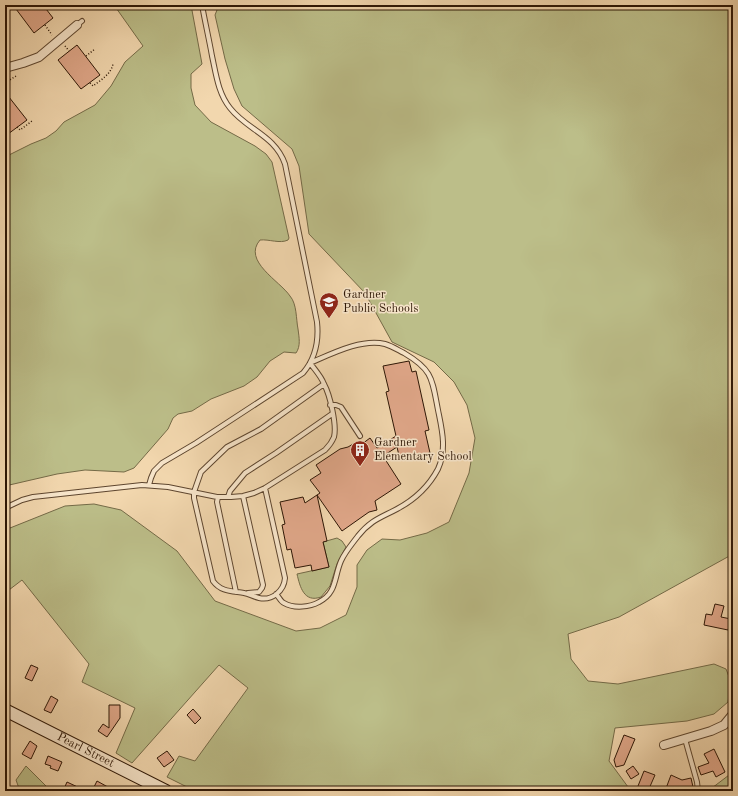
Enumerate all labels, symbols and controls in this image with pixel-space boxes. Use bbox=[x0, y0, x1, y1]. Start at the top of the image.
place label: Gardner Public Schools bbox=[343, 289, 418, 315]
school or university icon: Gardner Public Schools bbox=[318, 291, 340, 319]
place label: Gardner Elementary School bbox=[374, 437, 472, 463]
building icon: Gardner Elementary School bbox=[349, 439, 371, 467]
street label: Pearl Street bbox=[55, 731, 116, 770]

